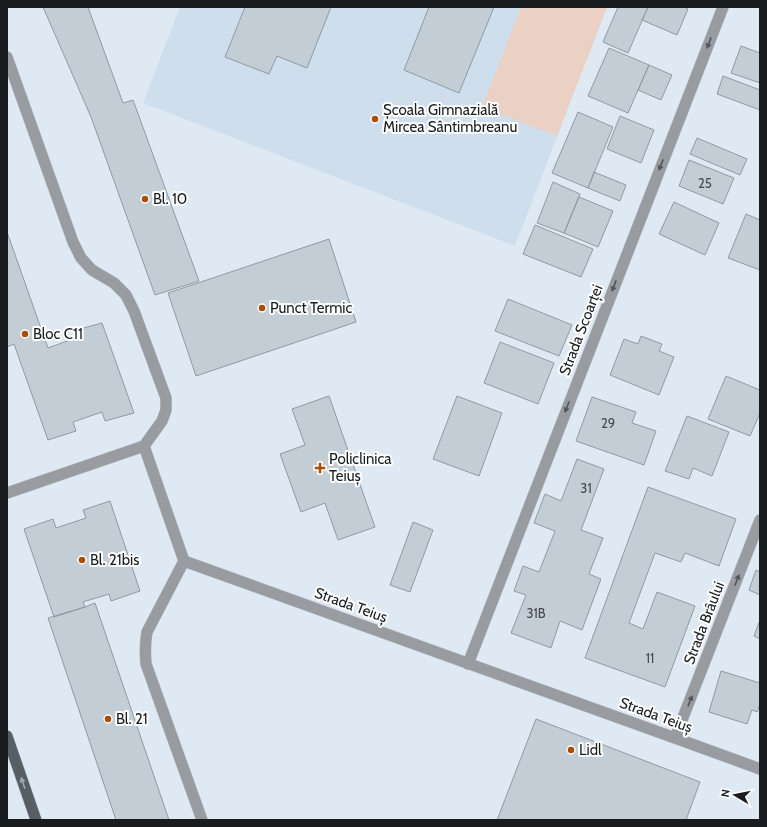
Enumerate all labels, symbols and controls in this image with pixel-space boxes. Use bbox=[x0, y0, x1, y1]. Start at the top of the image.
one-way arrow bbox=[705, 38, 711, 50]
place label: Școala Gimnazială Mircea Sântimbreanu bbox=[383, 101, 517, 136]
marker: Școala Gimnazială Mircea Sântimbreanu bbox=[370, 114, 380, 124]
one-way arrow bbox=[658, 159, 664, 171]
house number: 25 bbox=[698, 175, 712, 191]
place label: Bl. 10 bbox=[153, 190, 187, 208]
marker: Bl. 10 bbox=[140, 194, 150, 204]
one-way arrow bbox=[611, 280, 617, 292]
street label: Strada Scoarței bbox=[555, 282, 608, 378]
place label: Punct Termic bbox=[270, 299, 353, 317]
marker: Punct Termic bbox=[257, 303, 267, 313]
place label: Bloc C11 bbox=[33, 325, 83, 343]
marker: Bloc C11 bbox=[20, 329, 30, 339]
one-way arrow bbox=[564, 401, 570, 413]
house number: 29 bbox=[601, 415, 615, 431]
place label: Policlinica Teiuș bbox=[329, 450, 392, 486]
marker: Policlinica Teiuș bbox=[314, 462, 326, 474]
house number: 31 bbox=[580, 480, 592, 496]
place label: Bl. 21bis bbox=[90, 551, 139, 569]
marker: Bl. 21bis bbox=[77, 555, 87, 565]
one-way arrow bbox=[734, 574, 740, 586]
street label: Strada Brâului bbox=[680, 579, 728, 667]
street label: Strada Teiuș bbox=[312, 584, 390, 627]
house number: 31B bbox=[526, 605, 546, 621]
house number: 11 bbox=[646, 650, 654, 666]
street label: Strada Teiuș bbox=[617, 694, 695, 737]
one-way arrow bbox=[687, 695, 693, 707]
place label: Bl. 21 bbox=[116, 710, 148, 728]
marker: Bl. 21 bbox=[103, 714, 113, 724]
place label: Lidl bbox=[579, 741, 602, 759]
marker: Lidl bbox=[566, 745, 576, 755]
north arrow bbox=[715, 775, 755, 815]
one-way arrow bbox=[20, 777, 26, 789]
text: N bbox=[718, 788, 733, 798]

